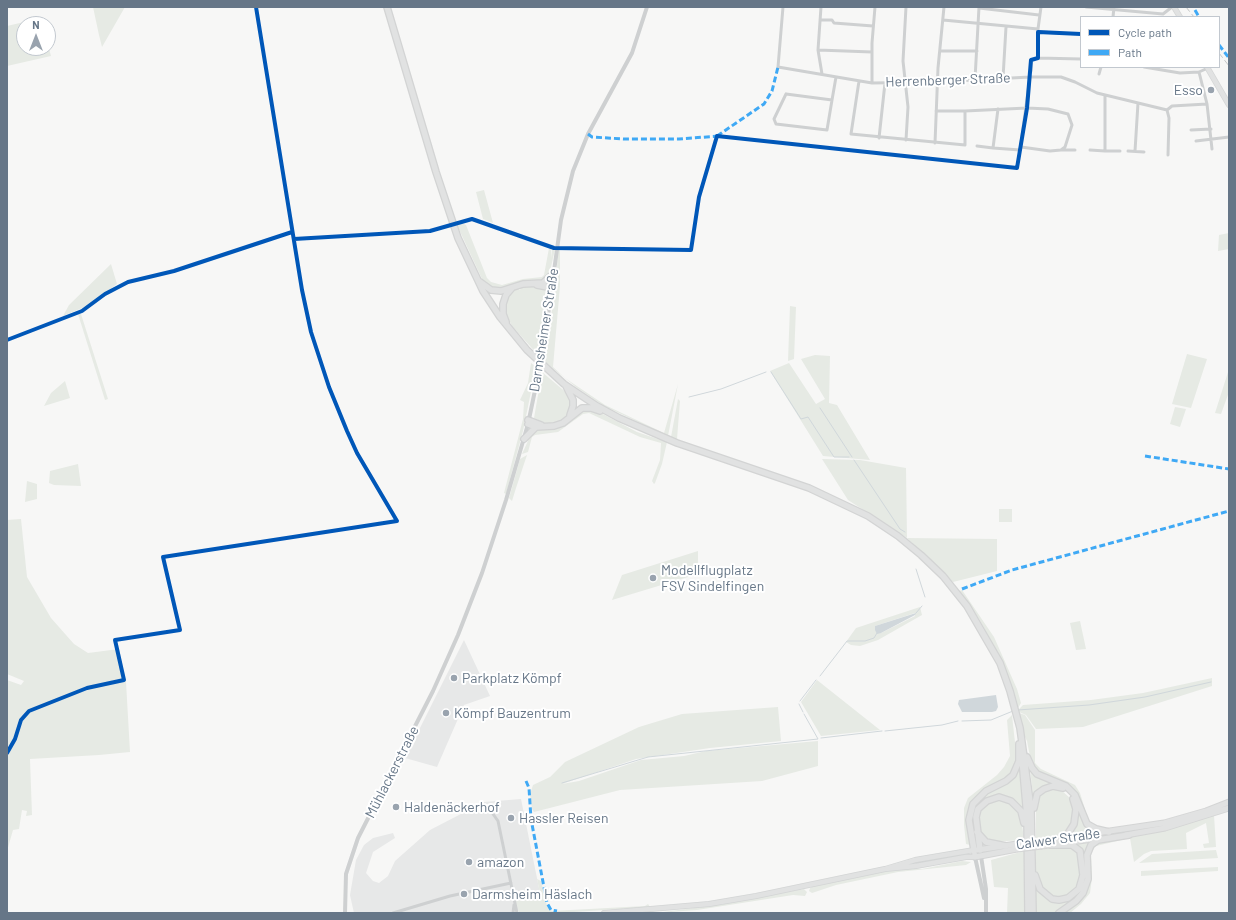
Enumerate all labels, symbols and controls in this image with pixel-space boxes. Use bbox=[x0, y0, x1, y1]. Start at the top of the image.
north arrow bbox=[16, 16, 56, 56]
legend bbox=[1080, 16, 1220, 68]
text: N bbox=[32, 18, 40, 31]
text: Cycle path bbox=[1118, 25, 1172, 39]
text: Path bbox=[1118, 45, 1142, 59]
street label: Herrenberger Straße bbox=[885, 69, 1011, 91]
place label: Esso bbox=[1174, 82, 1203, 98]
marker: Esso bbox=[1206, 85, 1216, 95]
street label: Darmsheimer Straße bbox=[526, 267, 562, 393]
place label: Modellflugplatz FSV Sindelfingen bbox=[661, 562, 764, 594]
marker: Modellflugplatz FSV Sindelfingen bbox=[648, 573, 658, 583]
place label: Parkplatz Kömpf bbox=[462, 670, 562, 686]
marker: Parkplatz Kömpf bbox=[449, 673, 459, 683]
place label: Kömpf Bauzentrum bbox=[454, 705, 571, 721]
marker: Kömpf Bauzentrum bbox=[441, 708, 451, 718]
street label: Mühlackerstraße bbox=[362, 723, 422, 821]
place label: Haldenäckerhof bbox=[404, 799, 500, 815]
marker: Haldenäckerhof bbox=[391, 802, 401, 812]
place label: Hassler Reisen bbox=[519, 810, 608, 826]
marker: Hassler Reisen bbox=[506, 813, 516, 823]
street label: Calwer Straße bbox=[1015, 825, 1101, 853]
place label: amazon bbox=[477, 854, 524, 870]
marker: amazon bbox=[464, 857, 474, 867]
place label: Darmsheim Häslach bbox=[472, 886, 592, 902]
marker: Darmsheim Häslach bbox=[459, 889, 469, 899]

